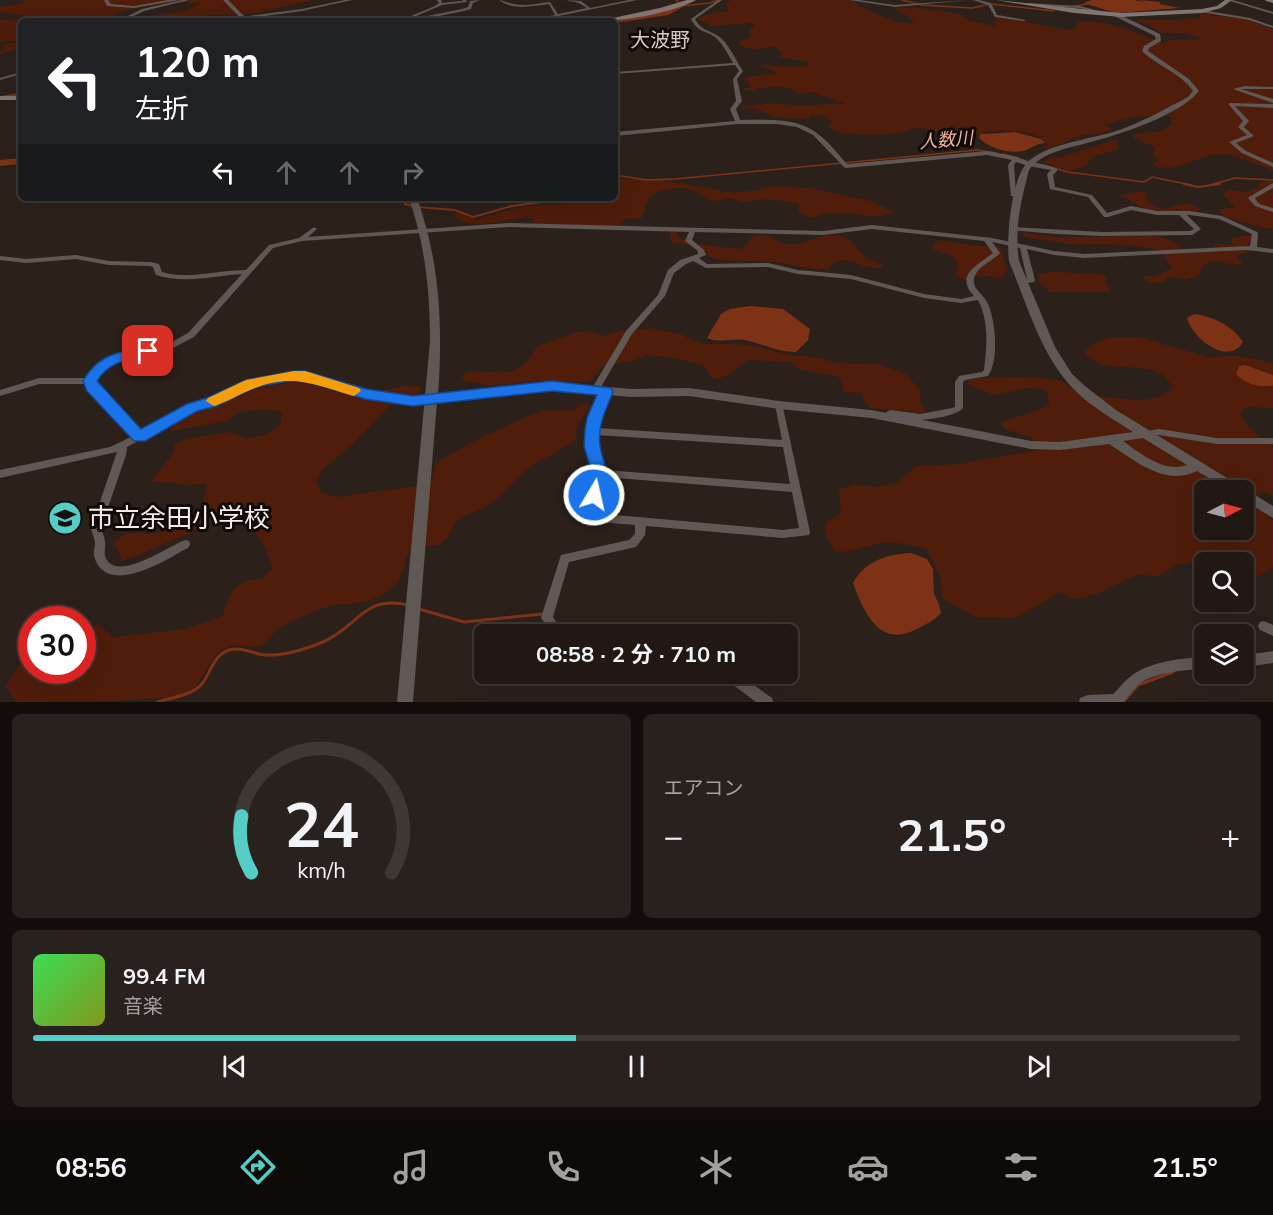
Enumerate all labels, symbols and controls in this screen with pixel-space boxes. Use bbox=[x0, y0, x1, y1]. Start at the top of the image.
district label: 大波野 bbox=[630, 27, 690, 52]
text: 120 m bbox=[135, 35, 260, 88]
icon: left bbox=[36, 42, 114, 120]
text: 左折 bbox=[135, 91, 189, 125]
water label: 人数川 bbox=[918, 126, 976, 153]
icon: left bbox=[207, 156, 240, 189]
icon: ahead bbox=[270, 156, 303, 189]
icon: ahead bbox=[333, 156, 366, 189]
icon: right bbox=[396, 156, 429, 189]
pin bbox=[122, 325, 173, 376]
icon: arrive bbox=[131, 334, 164, 367]
position arrow bbox=[562, 463, 626, 527]
north arrow bbox=[1194, 480, 1254, 540]
map controls bbox=[1194, 480, 1254, 684]
school or university icon: 市立余田小学校 bbox=[47, 500, 83, 536]
place label: 市立余田小学校 bbox=[88, 501, 270, 534]
button: search bbox=[1194, 552, 1254, 612]
speed limit sign: 30 bbox=[18, 606, 96, 684]
button: layers bbox=[1194, 624, 1254, 684]
text: 08:58 · 2 分 · 710 m bbox=[536, 640, 736, 668]
text: エアコン bbox=[664, 775, 744, 800]
text: 24 bbox=[284, 784, 359, 863]
text: 21.5° bbox=[897, 806, 1006, 862]
text: − bbox=[664, 815, 683, 856]
text: + bbox=[1220, 815, 1240, 856]
text: km/h bbox=[297, 856, 345, 883]
text: 99.4 FM bbox=[123, 962, 206, 990]
text: 音楽 bbox=[123, 993, 163, 1018]
icon: previous bbox=[218, 1050, 251, 1083]
icon: pause bbox=[620, 1050, 653, 1083]
icon: next bbox=[1022, 1050, 1055, 1083]
icon: directions bbox=[237, 1146, 279, 1188]
icon: music bbox=[390, 1146, 432, 1188]
icon: phone bbox=[542, 1146, 584, 1188]
icon: climate bbox=[695, 1146, 737, 1188]
icon: car bbox=[847, 1146, 889, 1188]
icon: filters bbox=[1000, 1146, 1042, 1188]
text: 08:56 bbox=[55, 1150, 127, 1184]
text: 21.5° bbox=[1152, 1150, 1218, 1184]

